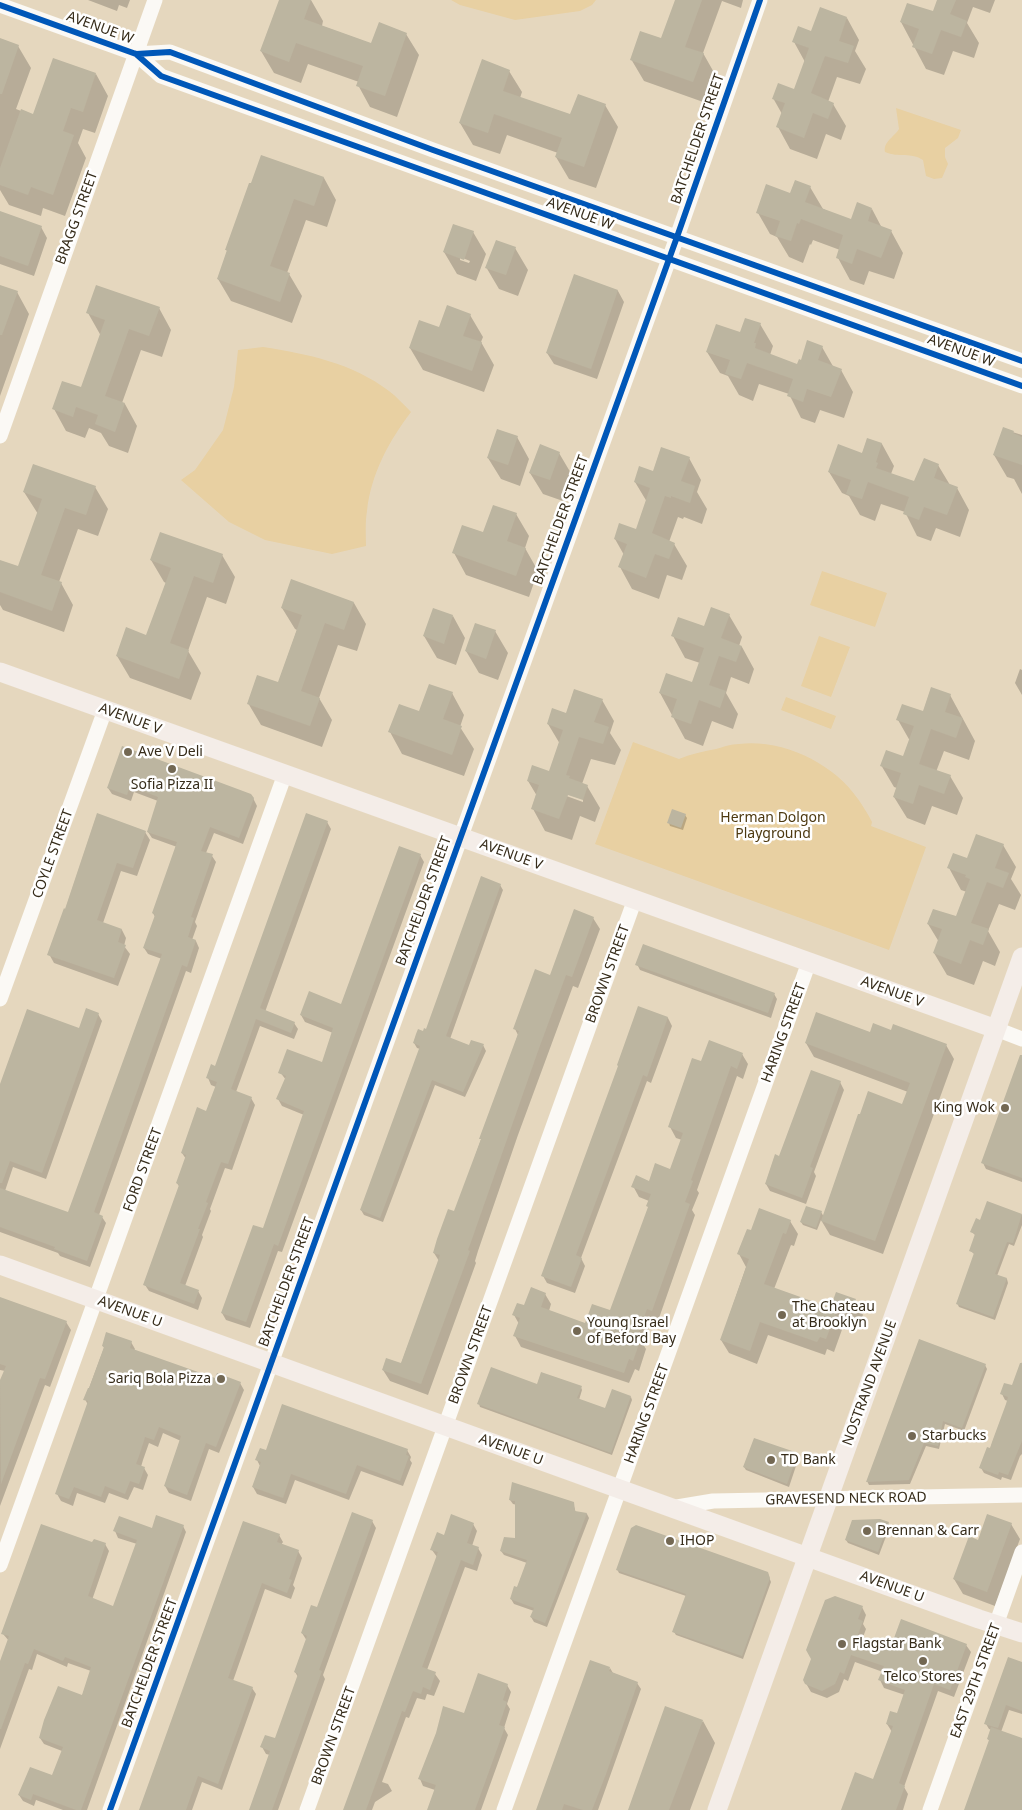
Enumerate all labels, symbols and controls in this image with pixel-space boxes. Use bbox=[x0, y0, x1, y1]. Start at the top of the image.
street label: AVENUE W bbox=[64, 8, 136, 48]
street label: BATCHELDER STREET bbox=[668, 72, 728, 206]
street label: BRAGG STREET bbox=[52, 169, 102, 267]
street label: AVENUE W bbox=[544, 194, 616, 234]
street label: AVENUE W bbox=[925, 331, 997, 371]
street label: BATCHELDER STREET bbox=[530, 453, 592, 587]
street label: AVENUE V bbox=[96, 700, 164, 738]
place label: Ave V Deli bbox=[138, 744, 203, 760]
marker: Ave V Deli bbox=[122, 746, 134, 758]
marker: Sofia Pizza II bbox=[166, 763, 178, 775]
place label: Sofia Pizza II bbox=[131, 777, 213, 793]
street label: COYLE STREET bbox=[29, 807, 77, 901]
park label: Herman Dolgon Playground bbox=[720, 810, 826, 842]
street label: BATCHELDER STREET bbox=[393, 834, 455, 968]
street label: AVENUE V bbox=[477, 836, 545, 874]
street label: BROWN STREET bbox=[582, 923, 634, 1025]
street label: AVENUE V bbox=[858, 973, 926, 1011]
street label: HARING STREET bbox=[758, 981, 810, 1085]
place label: King Wok bbox=[933, 1100, 995, 1116]
marker: King Wok bbox=[999, 1102, 1011, 1114]
street label: FORD STREET bbox=[120, 1126, 166, 1214]
street label: BATCHELDER STREET bbox=[256, 1215, 318, 1349]
street label: AVENUE U bbox=[96, 1293, 164, 1331]
place label: The Chateau at Brooklyn bbox=[792, 1299, 875, 1331]
street label: BROWN STREET bbox=[445, 1304, 497, 1406]
marker: The Chateau at Brooklyn bbox=[776, 1309, 788, 1321]
place label: Young Israel of Beford Bay bbox=[587, 1315, 676, 1348]
street label: NOSTRAND AVENUE bbox=[839, 1318, 901, 1448]
marker: Young Israel of Beford Bay bbox=[571, 1325, 583, 1337]
street label: HARING STREET bbox=[621, 1362, 673, 1466]
place label: Sariq Bola Pizza bbox=[108, 1371, 211, 1387]
marker: Sariq Bola Pizza bbox=[215, 1373, 227, 1385]
place label: Starbucks bbox=[922, 1428, 987, 1444]
marker: Starbucks bbox=[906, 1430, 918, 1442]
street label: AVENUE U bbox=[477, 1431, 545, 1469]
place label: TD Bank bbox=[781, 1452, 836, 1468]
marker: TD Bank bbox=[765, 1454, 777, 1466]
street label: GRAVESEND NECK ROAD bbox=[765, 1489, 927, 1509]
place label: Brennan & Carr bbox=[877, 1523, 979, 1539]
marker: Brennan & Carr bbox=[861, 1525, 873, 1537]
place label: IHOP bbox=[680, 1533, 715, 1549]
marker: IHOP bbox=[664, 1535, 676, 1547]
street label: AVENUE U bbox=[858, 1568, 926, 1606]
street label: BATCHELDER STREET bbox=[119, 1596, 181, 1730]
street label: EAST 29TH STREET bbox=[947, 1621, 1005, 1741]
place label: Flagstar Bank bbox=[852, 1636, 941, 1652]
marker: Flagstar Bank bbox=[836, 1638, 848, 1650]
marker: Telco Stores bbox=[917, 1655, 929, 1667]
place label: Telco Stores bbox=[884, 1669, 962, 1685]
street label: BROWN STREET bbox=[308, 1685, 360, 1787]

